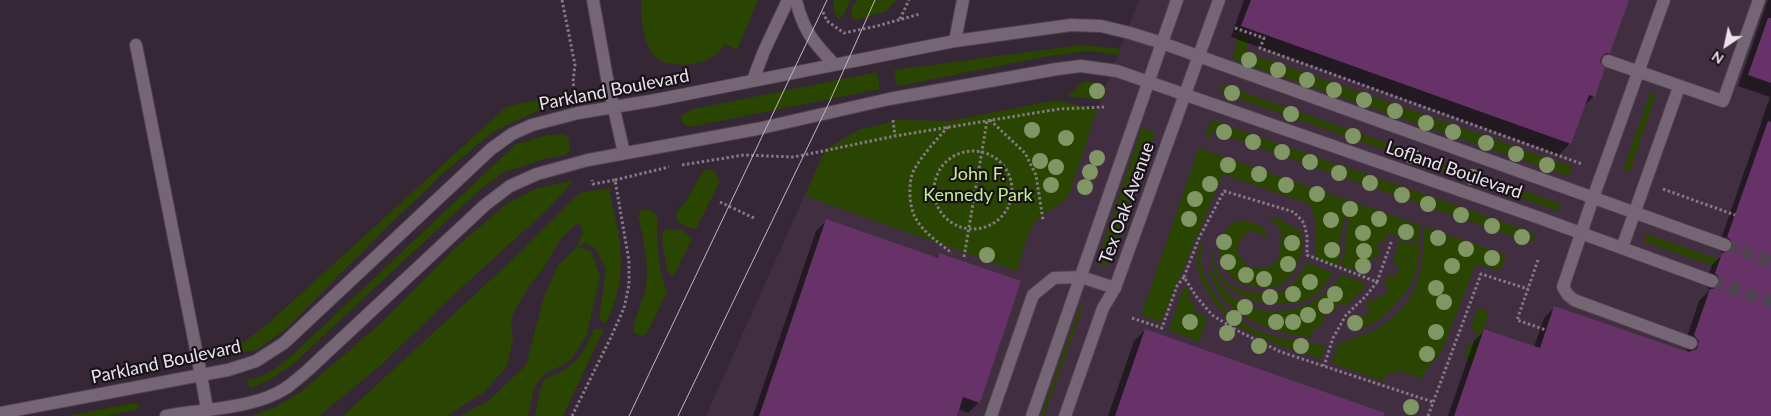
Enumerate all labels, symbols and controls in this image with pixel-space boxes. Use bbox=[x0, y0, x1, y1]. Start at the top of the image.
north arrow bbox=[1701, 20, 1751, 70]
text: N bbox=[1708, 48, 1727, 68]
street label: Parkland Boulevard bbox=[537, 65, 691, 115]
street label: Lofland Boulevard bbox=[1383, 137, 1525, 203]
street label: Tex Oak Avenue bbox=[1095, 139, 1159, 267]
park label: John F. Kennedy Park bbox=[923, 163, 1033, 205]
street label: Parkland Boulevard bbox=[89, 336, 243, 388]

